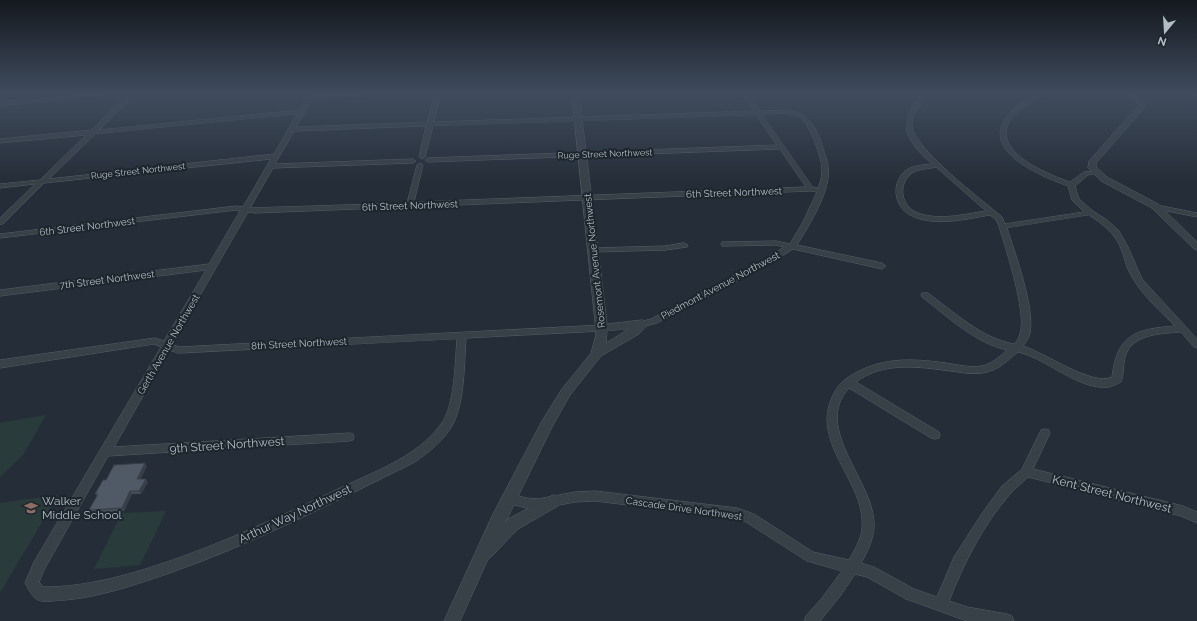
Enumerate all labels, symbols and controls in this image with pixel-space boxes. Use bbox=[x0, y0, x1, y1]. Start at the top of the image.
north arrow bbox=[1145, 12, 1185, 52]
text: N bbox=[1156, 34, 1168, 49]
street label: Ruge Street Northwest bbox=[557, 147, 653, 161]
street label: Ruge Street Northwest bbox=[90, 161, 186, 181]
street label: 6th Street Northwest bbox=[686, 185, 783, 200]
street label: Rosemont Avenue Northwest bbox=[582, 192, 607, 329]
street label: 6th Street Northwest bbox=[362, 198, 459, 213]
street label: 6th Street Northwest bbox=[39, 215, 136, 238]
street label: Piedmont Avenue Northwest bbox=[659, 249, 782, 321]
street label: 7th Street Northwest bbox=[59, 268, 156, 291]
street label: Gerth Avenue Northwest bbox=[135, 292, 202, 396]
street label: 8th Street Northwest bbox=[251, 335, 348, 352]
street label: 9th Street Northwest bbox=[169, 434, 285, 456]
street label: Kent Street Northwest bbox=[1051, 472, 1173, 516]
street label: Arthur Way Northwest bbox=[237, 482, 353, 546]
place label: Walker Middle School bbox=[42, 494, 123, 522]
street label: Cascade Drive Northwest bbox=[625, 495, 743, 522]
school or university icon: Walker Middle School bbox=[23, 500, 39, 516]

